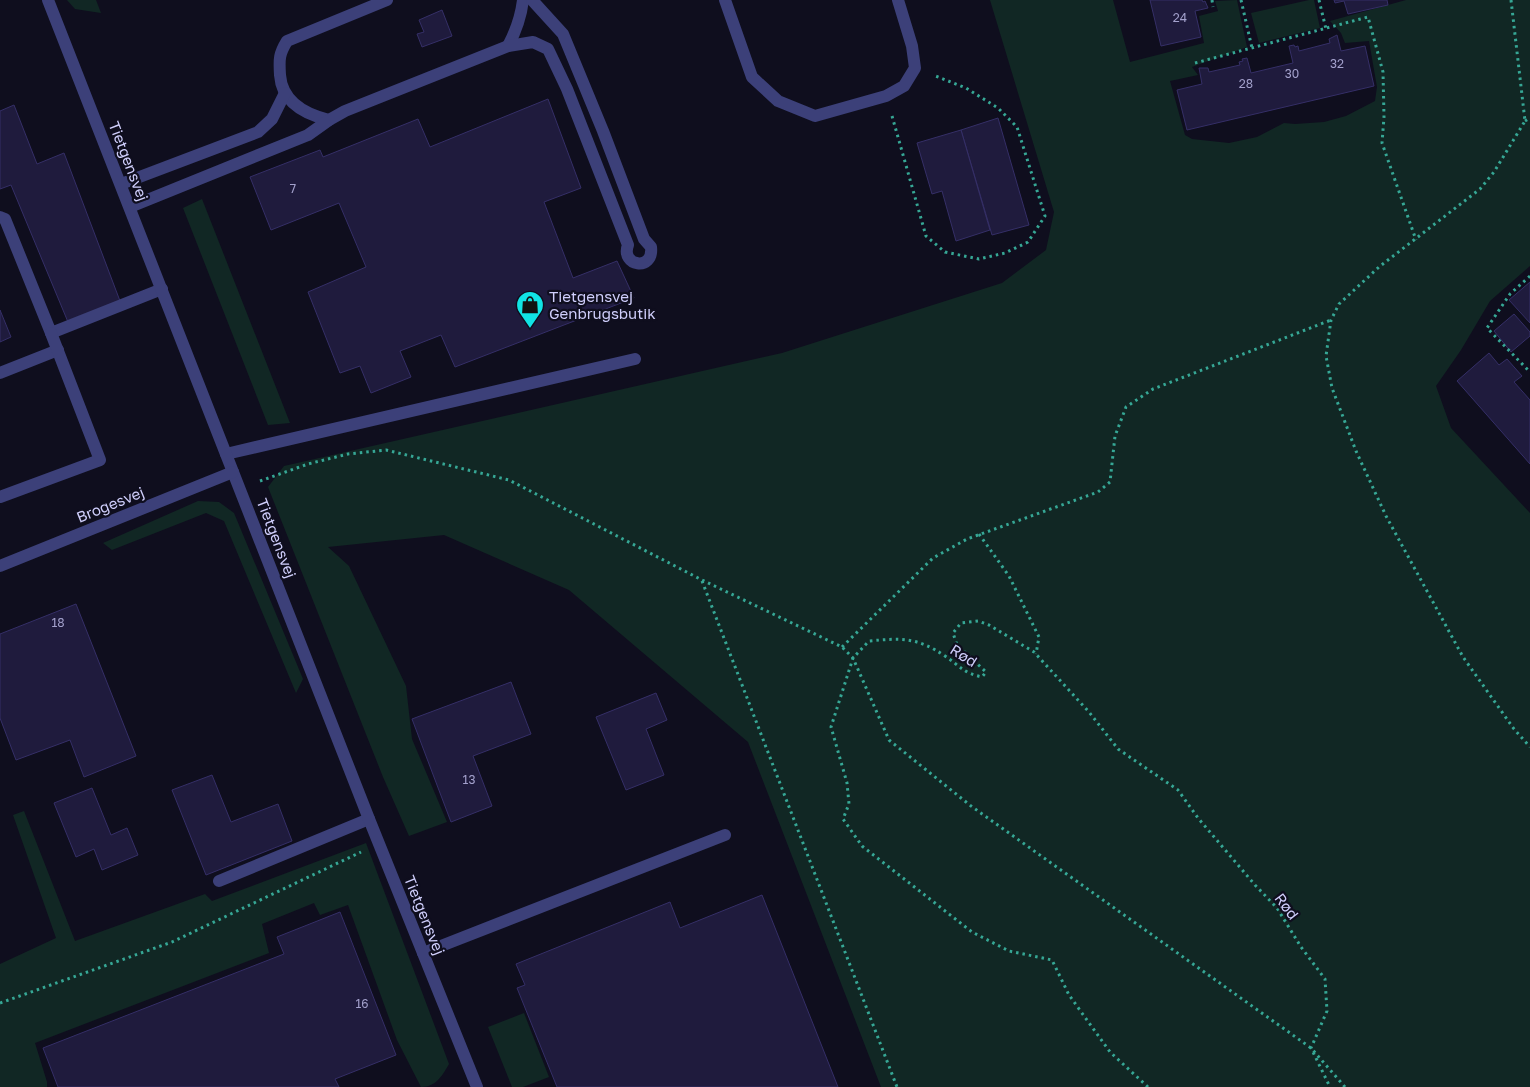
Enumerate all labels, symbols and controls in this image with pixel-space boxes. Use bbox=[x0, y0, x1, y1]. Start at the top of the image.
house number: 24 bbox=[1173, 10, 1187, 25]
house number: 32 bbox=[1330, 56, 1344, 71]
house number: 30 bbox=[1285, 66, 1299, 81]
house number: 28 bbox=[1239, 76, 1253, 91]
street label: Tietgensvej bbox=[106, 119, 152, 203]
house number: 7 bbox=[290, 181, 296, 196]
place label: Tietgensvej Genbrugsbutik bbox=[549, 287, 656, 322]
shop icon: Tietgensvej Genbrugsbutik bbox=[515, 290, 545, 329]
street label: Brogesvej bbox=[74, 482, 146, 526]
street label: Tietgensvej bbox=[254, 496, 300, 580]
house number: 18 bbox=[51, 615, 65, 630]
street label: Rød bbox=[947, 640, 981, 670]
house number: 13 bbox=[463, 772, 475, 787]
street label: Tietgensvej bbox=[401, 873, 449, 957]
street label: Rød bbox=[1271, 889, 1303, 923]
house number: 16 bbox=[355, 996, 369, 1011]

